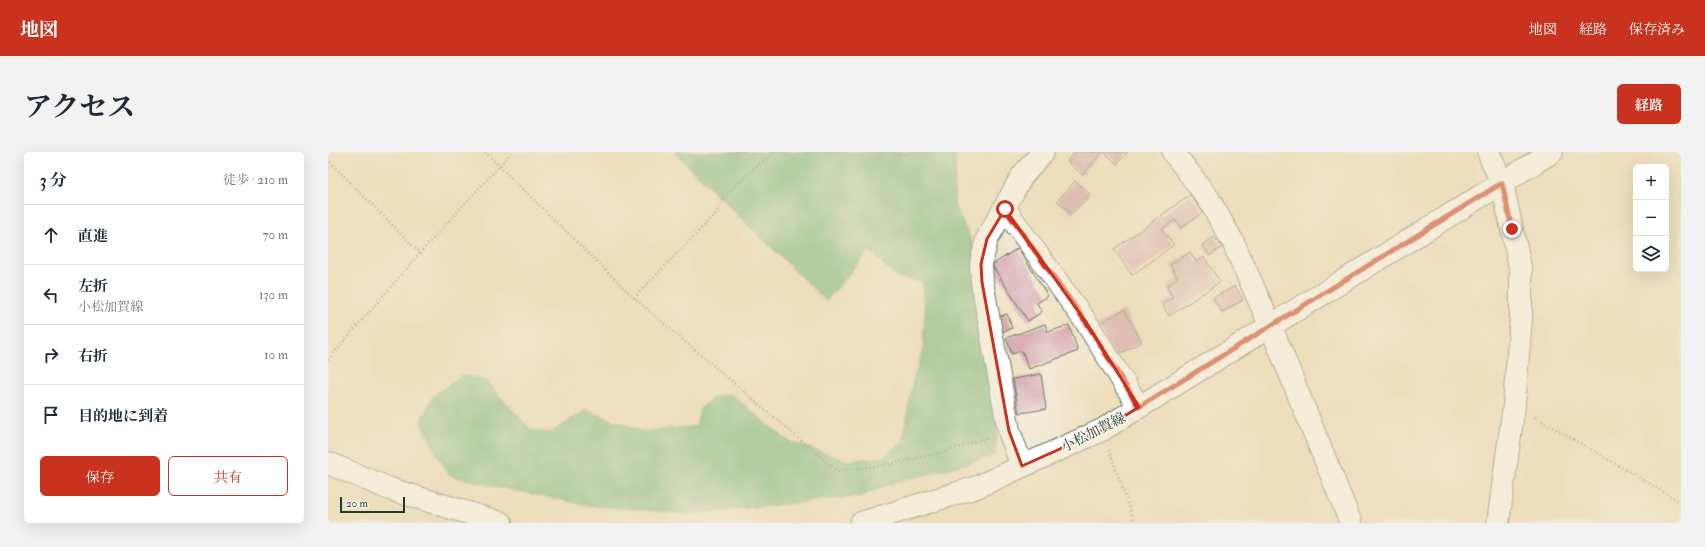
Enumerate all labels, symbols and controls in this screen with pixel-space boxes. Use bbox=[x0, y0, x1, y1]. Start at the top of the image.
text: 地図 bbox=[20, 18, 58, 42]
text: 地図 bbox=[1529, 21, 1557, 38]
text: 経路 bbox=[1579, 21, 1607, 38]
text: 保存済み bbox=[1629, 21, 1685, 38]
button: 経路 bbox=[1617, 84, 1681, 124]
text: アクセス bbox=[24, 90, 135, 125]
map controls bbox=[1633, 164, 1669, 272]
button: + bbox=[1633, 164, 1669, 200]
text: 3 分 bbox=[40, 170, 67, 191]
text: 徒歩 · 210 m bbox=[223, 172, 288, 188]
route start bbox=[996, 200, 1014, 218]
button: − bbox=[1633, 200, 1669, 236]
route end bbox=[1503, 220, 1521, 238]
icon: ahead bbox=[40, 224, 62, 246]
text: 直進 bbox=[78, 227, 108, 246]
text: 70 m bbox=[263, 227, 288, 243]
button: layers bbox=[1633, 236, 1669, 272]
text: 左折 bbox=[78, 277, 108, 296]
icon: left bbox=[40, 284, 62, 306]
text: 130 m bbox=[259, 287, 288, 303]
text: 小松加賀線 bbox=[78, 299, 143, 315]
icon: right bbox=[40, 344, 62, 366]
text: 右折 bbox=[78, 347, 108, 366]
text: 10 m bbox=[264, 347, 288, 363]
icon: arrive bbox=[40, 404, 62, 426]
text: 目的地に到着 bbox=[78, 407, 168, 426]
street label: 小松加賀線 bbox=[1058, 409, 1128, 456]
button: 保存 bbox=[40, 456, 160, 496]
button: 共有 bbox=[168, 456, 288, 496]
scale bar bbox=[340, 495, 405, 514]
text: 20 m bbox=[346, 497, 368, 510]

